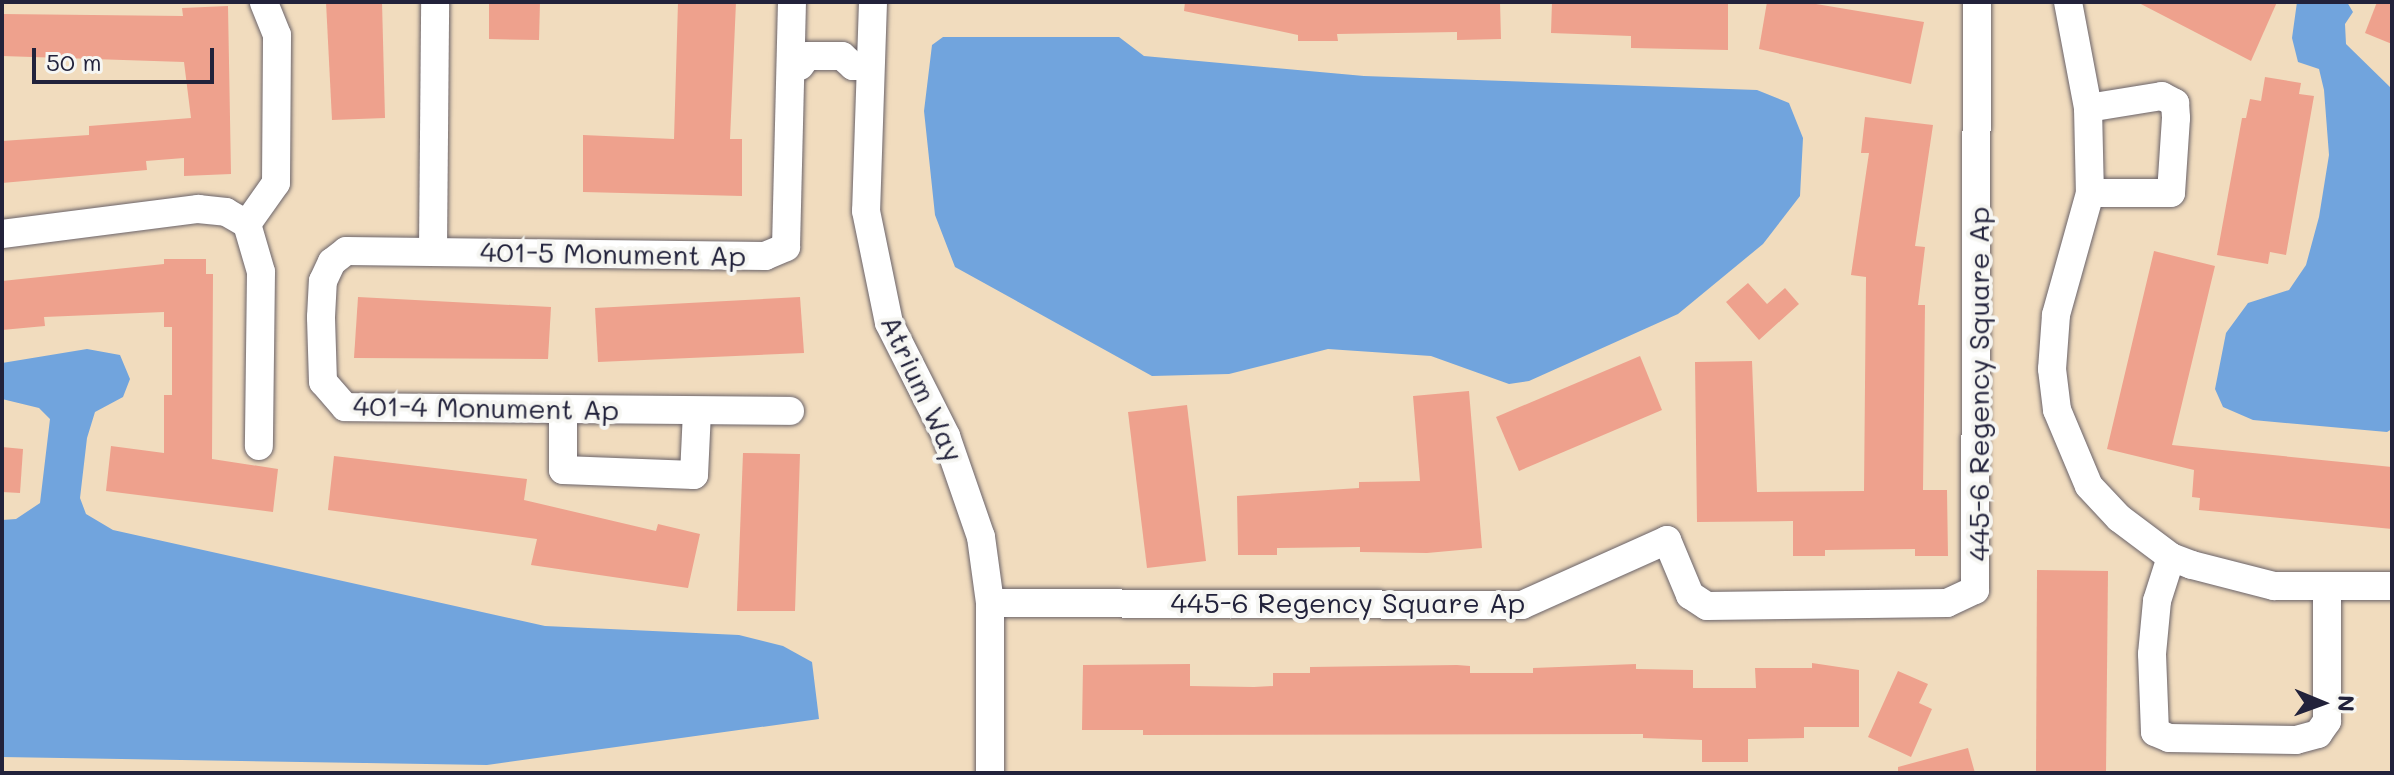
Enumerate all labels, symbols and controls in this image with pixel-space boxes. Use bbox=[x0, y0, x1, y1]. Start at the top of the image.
scale bar bbox=[36, 32, 218, 82]
text: 50 m bbox=[46, 46, 102, 77]
street label: 445-6 Regency Square Ap bbox=[1961, 207, 1995, 561]
street label: 401-5 Monument Ap bbox=[480, 234, 746, 272]
street label: Atrium Way bbox=[874, 310, 972, 466]
street label: 401-4 Monument Ap bbox=[353, 388, 619, 426]
street label: 445-6 Regency Square Ap bbox=[1171, 585, 1525, 619]
north arrow bbox=[2282, 663, 2362, 743]
text: N bbox=[2332, 695, 2361, 712]

